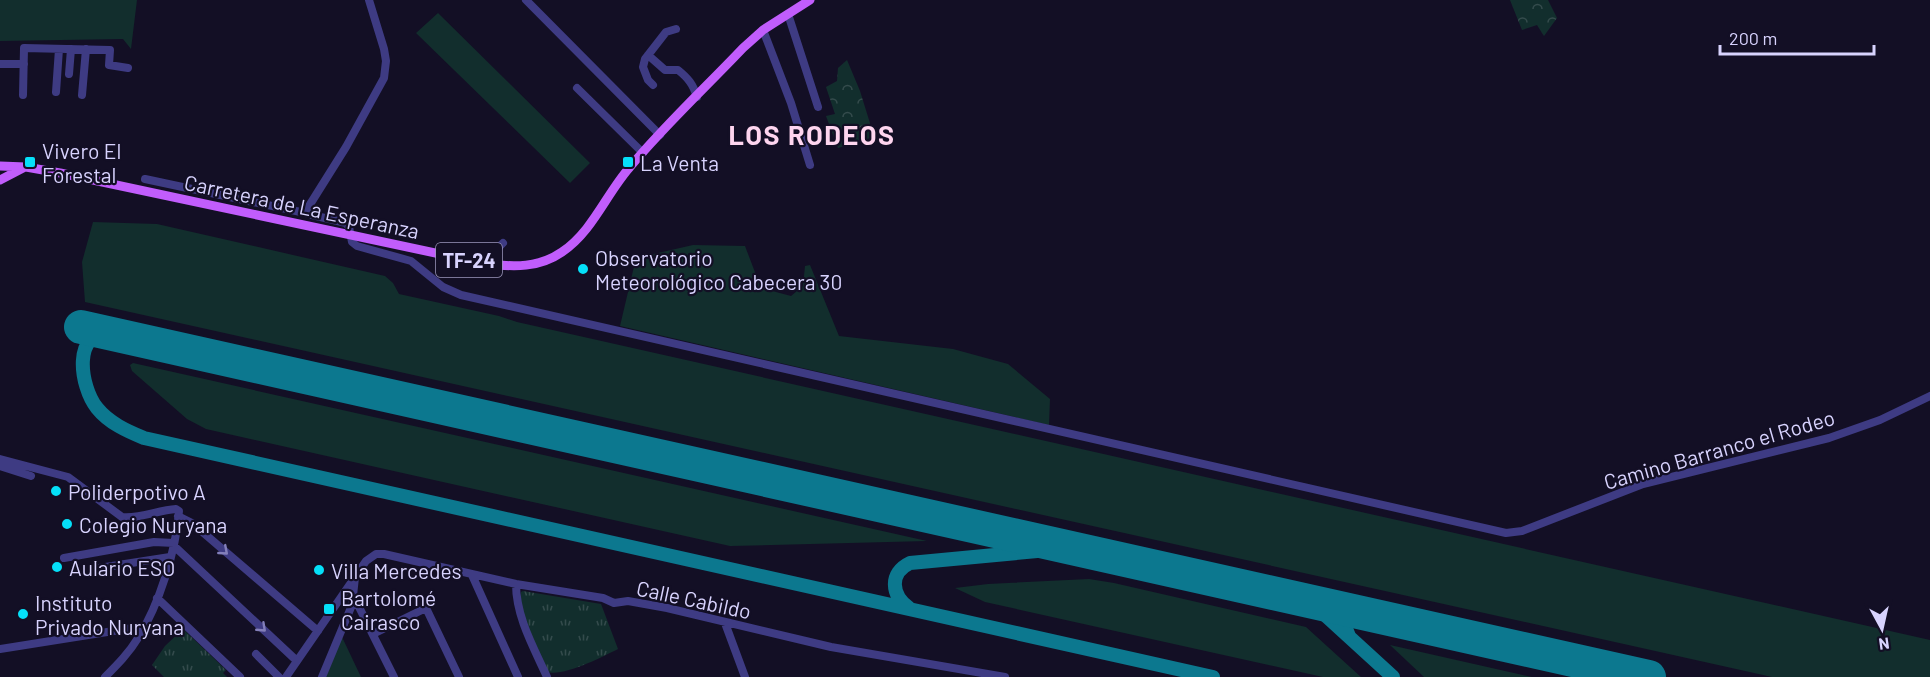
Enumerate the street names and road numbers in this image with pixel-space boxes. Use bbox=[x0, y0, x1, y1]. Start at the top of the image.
street label: Carretera de La Esperanza bbox=[182, 169, 422, 243]
road number: TF-24 bbox=[436, 243, 502, 277]
street label: Camino Barranco el Rodeo bbox=[1601, 404, 1837, 494]
street label: Calle Cabildo bbox=[635, 575, 753, 623]

